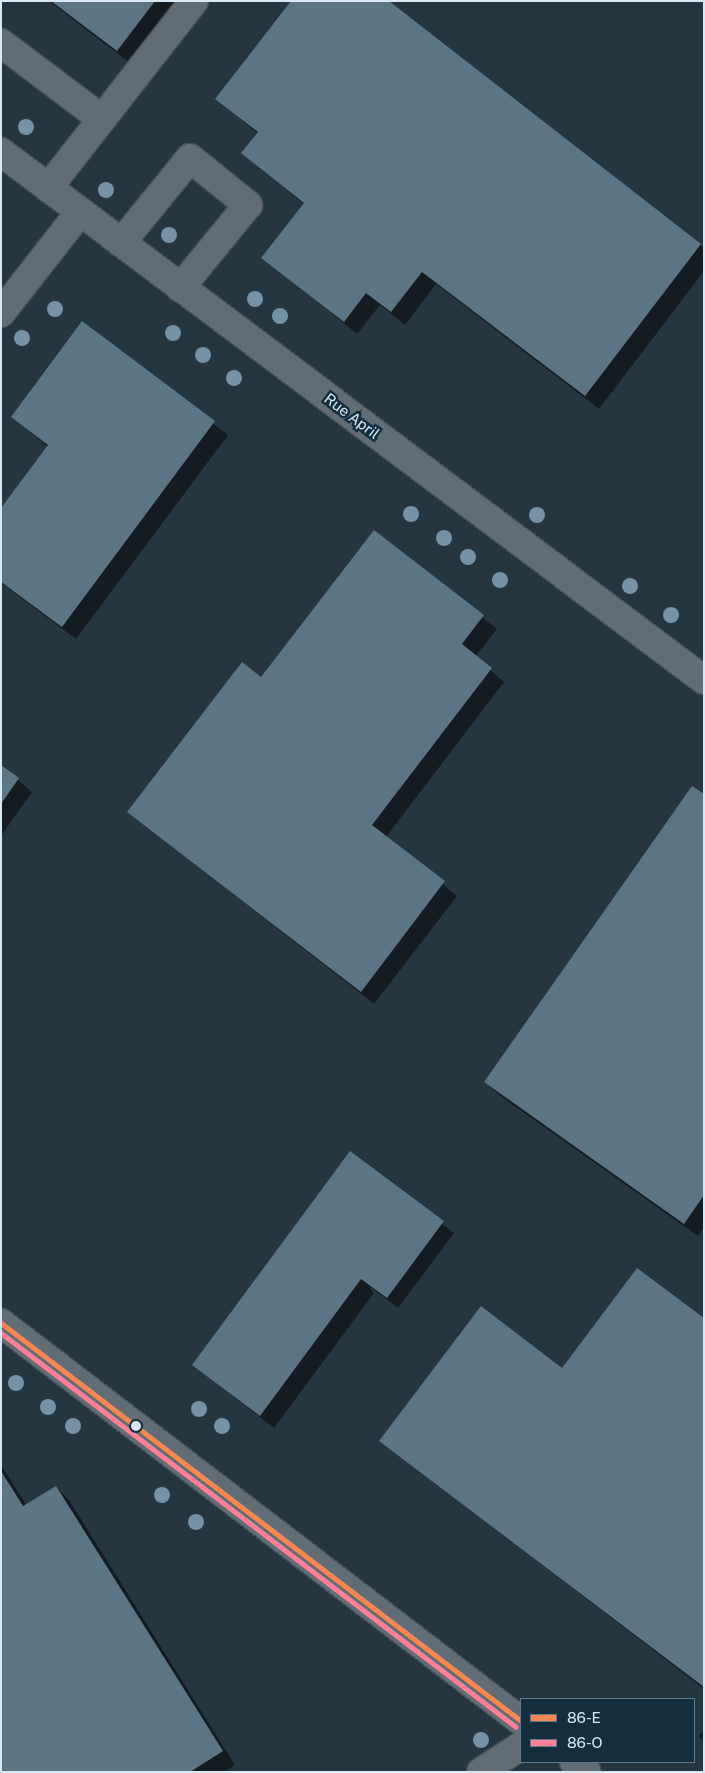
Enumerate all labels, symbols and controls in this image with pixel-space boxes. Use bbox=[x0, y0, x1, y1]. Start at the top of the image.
street label: Rue April bbox=[321, 389, 383, 443]
unlabelled marker bbox=[131, 1421, 141, 1431]
legend bbox=[520, 1698, 695, 1763]
text: 86-E bbox=[567, 1709, 601, 1726]
text: 86-O bbox=[567, 1734, 603, 1751]

